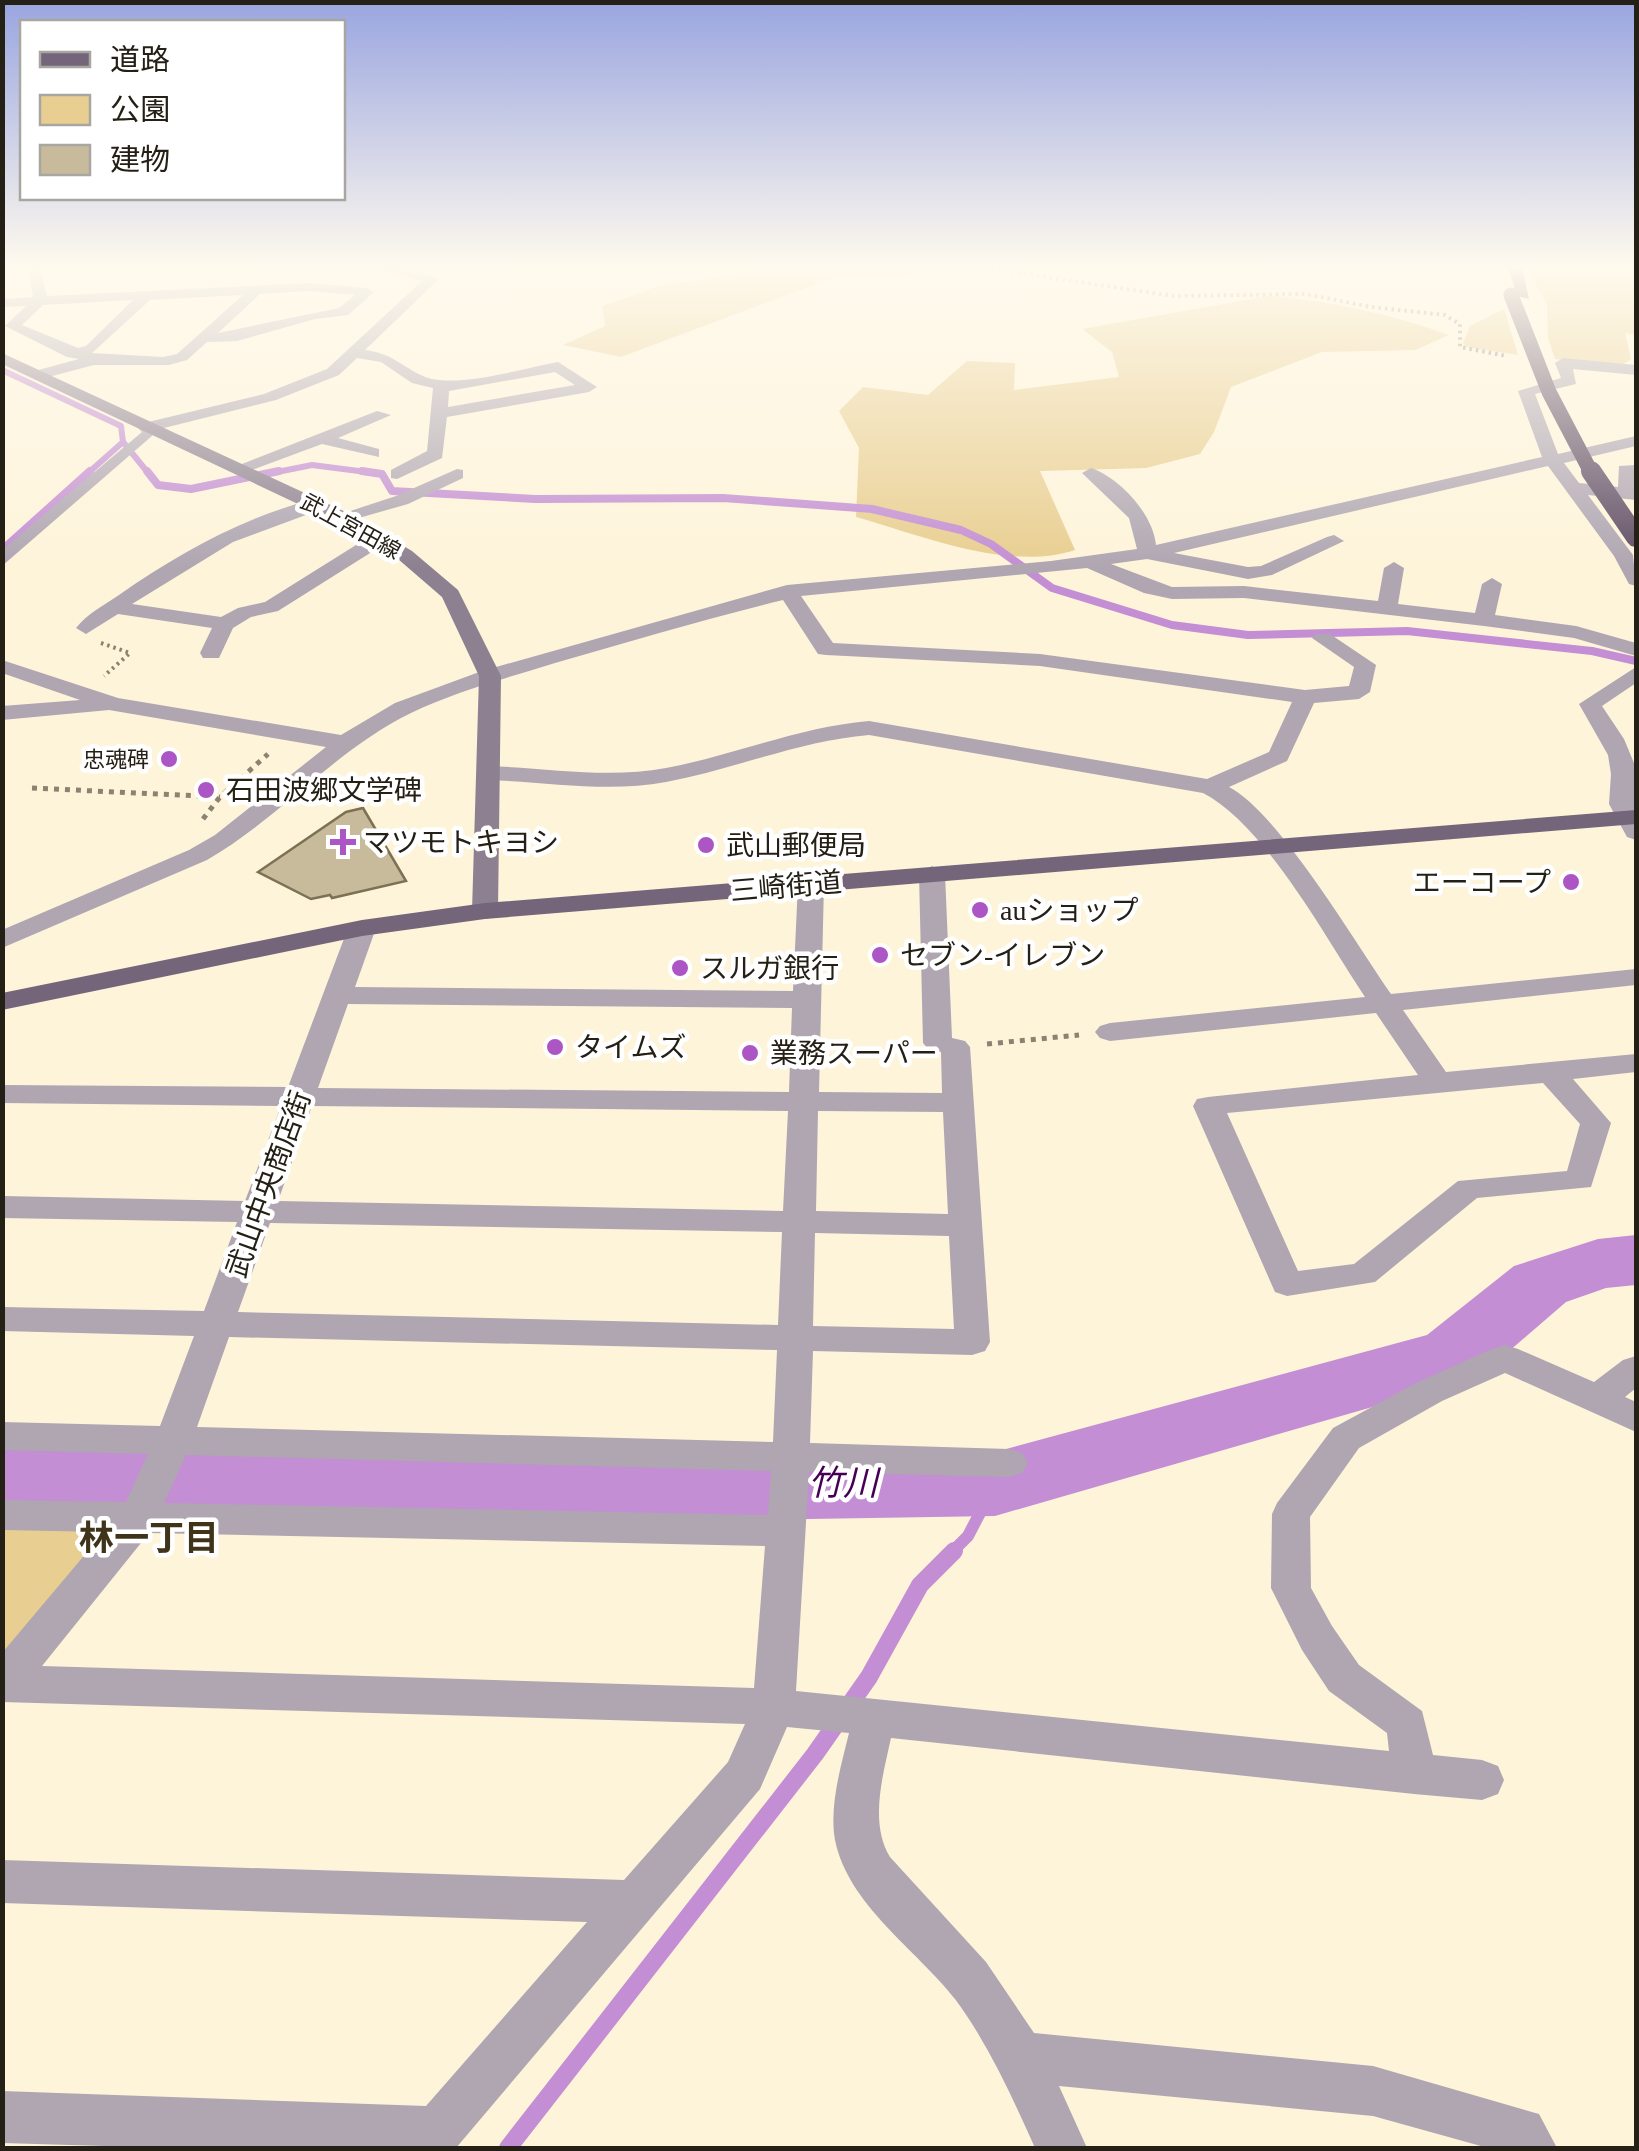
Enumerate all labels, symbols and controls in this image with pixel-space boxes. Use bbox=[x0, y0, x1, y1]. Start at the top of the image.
legend bbox=[20, 20, 345, 200]
text: 道路 bbox=[110, 43, 170, 76]
text: 公園 bbox=[110, 93, 170, 126]
text: 建物 bbox=[110, 143, 170, 176]
street label: 武上宮田線 bbox=[297, 489, 405, 564]
place label: 忠魂碑 bbox=[83, 747, 149, 772]
marker: 忠魂碑 bbox=[158, 748, 180, 770]
place label: 石田波郷文学碑 bbox=[226, 775, 422, 806]
marker: 石田波郷文学碑 bbox=[195, 779, 217, 801]
place label: マツモトキヨシ bbox=[363, 827, 559, 858]
place label: 武山郵便局 bbox=[726, 830, 866, 861]
marker: マツモトキヨシ bbox=[332, 831, 354, 853]
marker: 武山郵便局 bbox=[695, 834, 717, 856]
street label: 三崎街道 bbox=[729, 866, 843, 907]
place label: エーコープ bbox=[1413, 867, 1551, 898]
marker: エーコープ bbox=[1560, 871, 1582, 893]
place label: auショップ bbox=[1000, 895, 1138, 926]
marker: auショップ bbox=[969, 899, 991, 921]
place label: セブン-イレブン bbox=[900, 940, 1105, 971]
marker: セブン-イレブン bbox=[869, 944, 891, 966]
place label: スルガ銀行 bbox=[700, 953, 839, 984]
marker: スルガ銀行 bbox=[669, 957, 691, 979]
place label: タイムズ bbox=[575, 1032, 686, 1063]
marker: タイムズ bbox=[544, 1036, 566, 1058]
place label: 業務スーパー bbox=[770, 1038, 938, 1069]
marker: 業務スーパー bbox=[739, 1042, 761, 1064]
street label: 武山中央商店街 bbox=[220, 1087, 317, 1282]
water label: 竹川 bbox=[808, 1464, 882, 1503]
district label: 林一丁目 bbox=[79, 1519, 219, 1558]

